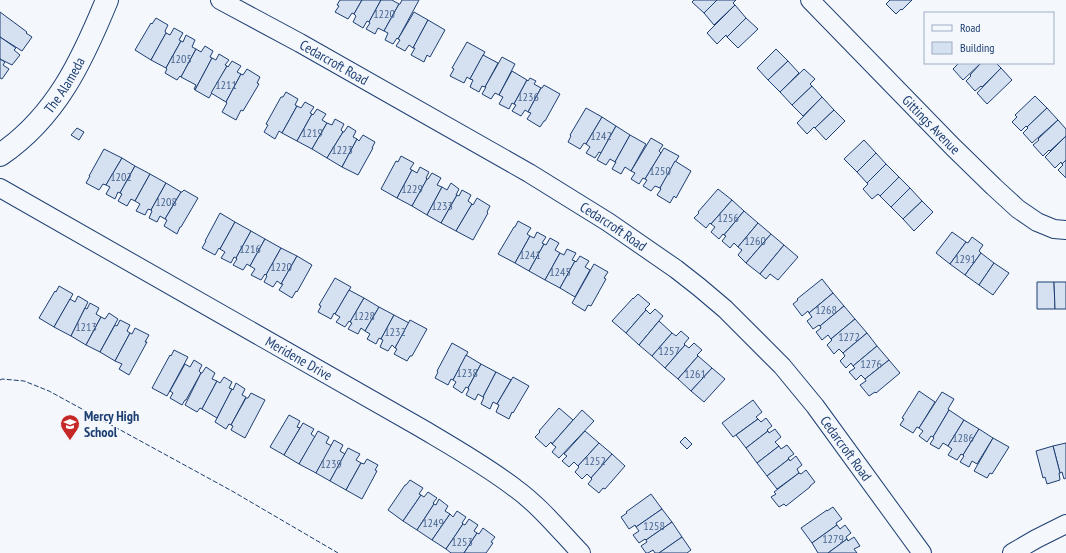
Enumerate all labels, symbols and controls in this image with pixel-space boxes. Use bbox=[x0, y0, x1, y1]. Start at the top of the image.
house number: 1220 bbox=[373, 6, 395, 21]
legend bbox=[924, 12, 1054, 64]
text: Road bbox=[960, 20, 980, 35]
street label: Cedarcroft Road bbox=[296, 36, 372, 89]
text: Building bbox=[960, 40, 995, 55]
house number: 1205 bbox=[170, 51, 192, 66]
street label: The Alameda bbox=[40, 54, 89, 117]
house number: 1211 bbox=[215, 77, 237, 92]
house number: 1236 bbox=[517, 89, 539, 104]
street label: Gittings Avenue bbox=[898, 91, 964, 158]
house number: 1219 bbox=[301, 125, 323, 140]
house number: 1242 bbox=[590, 128, 612, 143]
house number: 1223 bbox=[331, 142, 353, 157]
house number: 1250 bbox=[649, 163, 671, 178]
house number: 1202 bbox=[110, 169, 132, 184]
house number: 1229 bbox=[401, 181, 423, 196]
house number: 1208 bbox=[155, 194, 177, 209]
house number: 1233 bbox=[431, 198, 453, 213]
street label: Cedarcroft Road bbox=[577, 198, 650, 255]
house number: 1256 bbox=[717, 210, 739, 225]
house number: 1260 bbox=[744, 233, 766, 248]
house number: 1216 bbox=[239, 241, 261, 256]
house number: 1241 bbox=[519, 247, 541, 262]
house number: 1291 bbox=[954, 251, 976, 266]
house number: 1220 bbox=[270, 259, 292, 274]
house number: 1245 bbox=[549, 264, 571, 279]
house number: 1268 bbox=[815, 302, 837, 317]
house number: 1228 bbox=[353, 308, 375, 323]
house number: 1213 bbox=[75, 319, 97, 334]
house number: 1232 bbox=[384, 324, 406, 339]
house number: 1272 bbox=[838, 329, 860, 344]
street label: Meridene Drive bbox=[262, 332, 336, 385]
house number: 1257 bbox=[658, 343, 680, 358]
house number: 1276 bbox=[860, 356, 882, 371]
house number: 1238 bbox=[456, 365, 478, 380]
house number: 1261 bbox=[684, 366, 706, 381]
place label: Mercy High School bbox=[84, 407, 139, 441]
street label: Cedarcroft Road bbox=[816, 412, 876, 485]
school or university icon: Mercy High School bbox=[59, 413, 81, 441]
house number: 1286 bbox=[952, 430, 974, 445]
house number: 1252 bbox=[584, 453, 606, 468]
house number: 1239 bbox=[320, 456, 342, 471]
house number: 1249 bbox=[422, 515, 444, 530]
house number: 1258 bbox=[643, 518, 665, 533]
house number: 1279 bbox=[822, 531, 844, 546]
house number: 1253 bbox=[451, 534, 473, 549]

